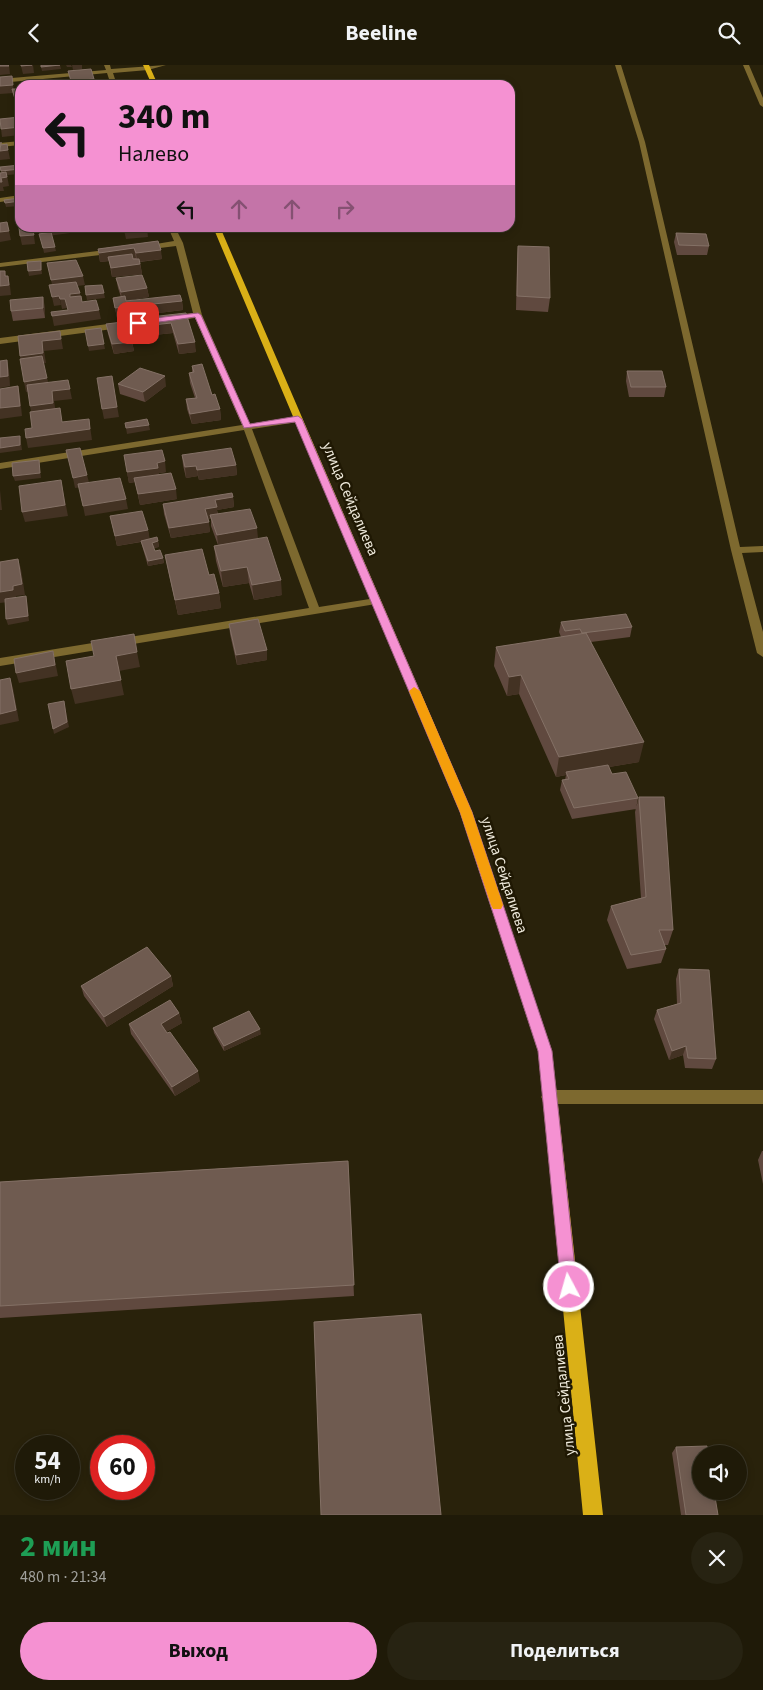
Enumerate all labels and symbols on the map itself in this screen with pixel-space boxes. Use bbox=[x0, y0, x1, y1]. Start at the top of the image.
pin bbox=[117, 302, 159, 344]
street label: улица Сейдалиева bbox=[317, 439, 383, 559]
street label: улица Сейдалиева bbox=[475, 814, 533, 936]
position arrow bbox=[542, 1260, 594, 1312]
street label: улица Сейдалиева bbox=[547, 1333, 581, 1457]
speed limit sign: 60 bbox=[90, 1435, 155, 1500]

